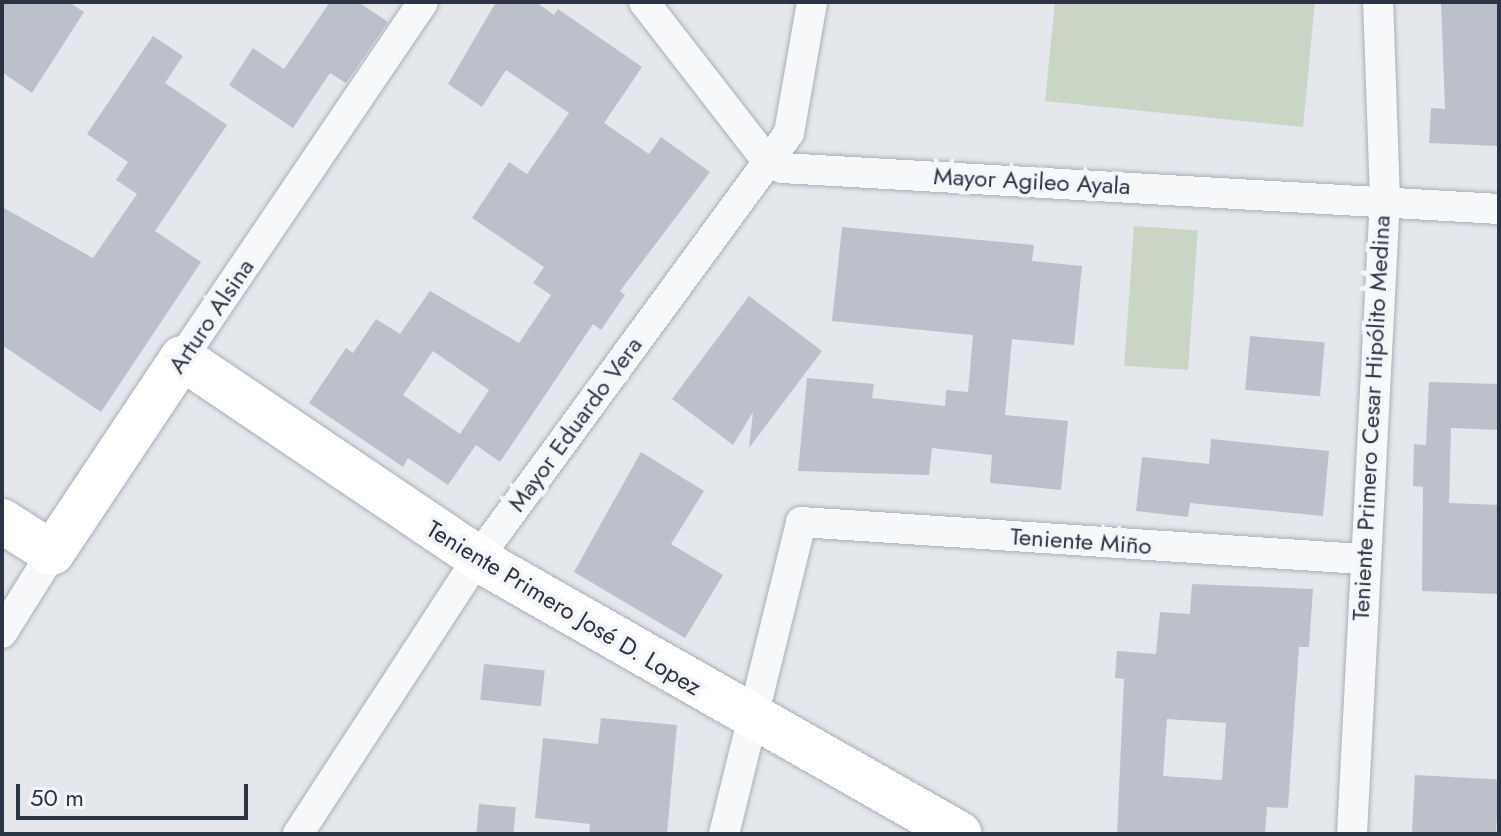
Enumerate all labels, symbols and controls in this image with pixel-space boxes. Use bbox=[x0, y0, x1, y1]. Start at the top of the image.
street label: Mayor Agileo Ayala bbox=[933, 161, 1131, 201]
street label: Teniente Primero Cesar Hipólito Medina bbox=[1346, 215, 1396, 621]
street label: Arturo Alsina bbox=[162, 253, 260, 379]
street label: Mayor Eduardo Vera bbox=[502, 331, 648, 517]
street label: Teniente Primero José D. Lopez bbox=[421, 514, 707, 702]
street label: Teniente Miño bbox=[1009, 522, 1153, 560]
scale bar bbox=[20, 768, 252, 818]
text: 50 m bbox=[30, 780, 84, 815]

